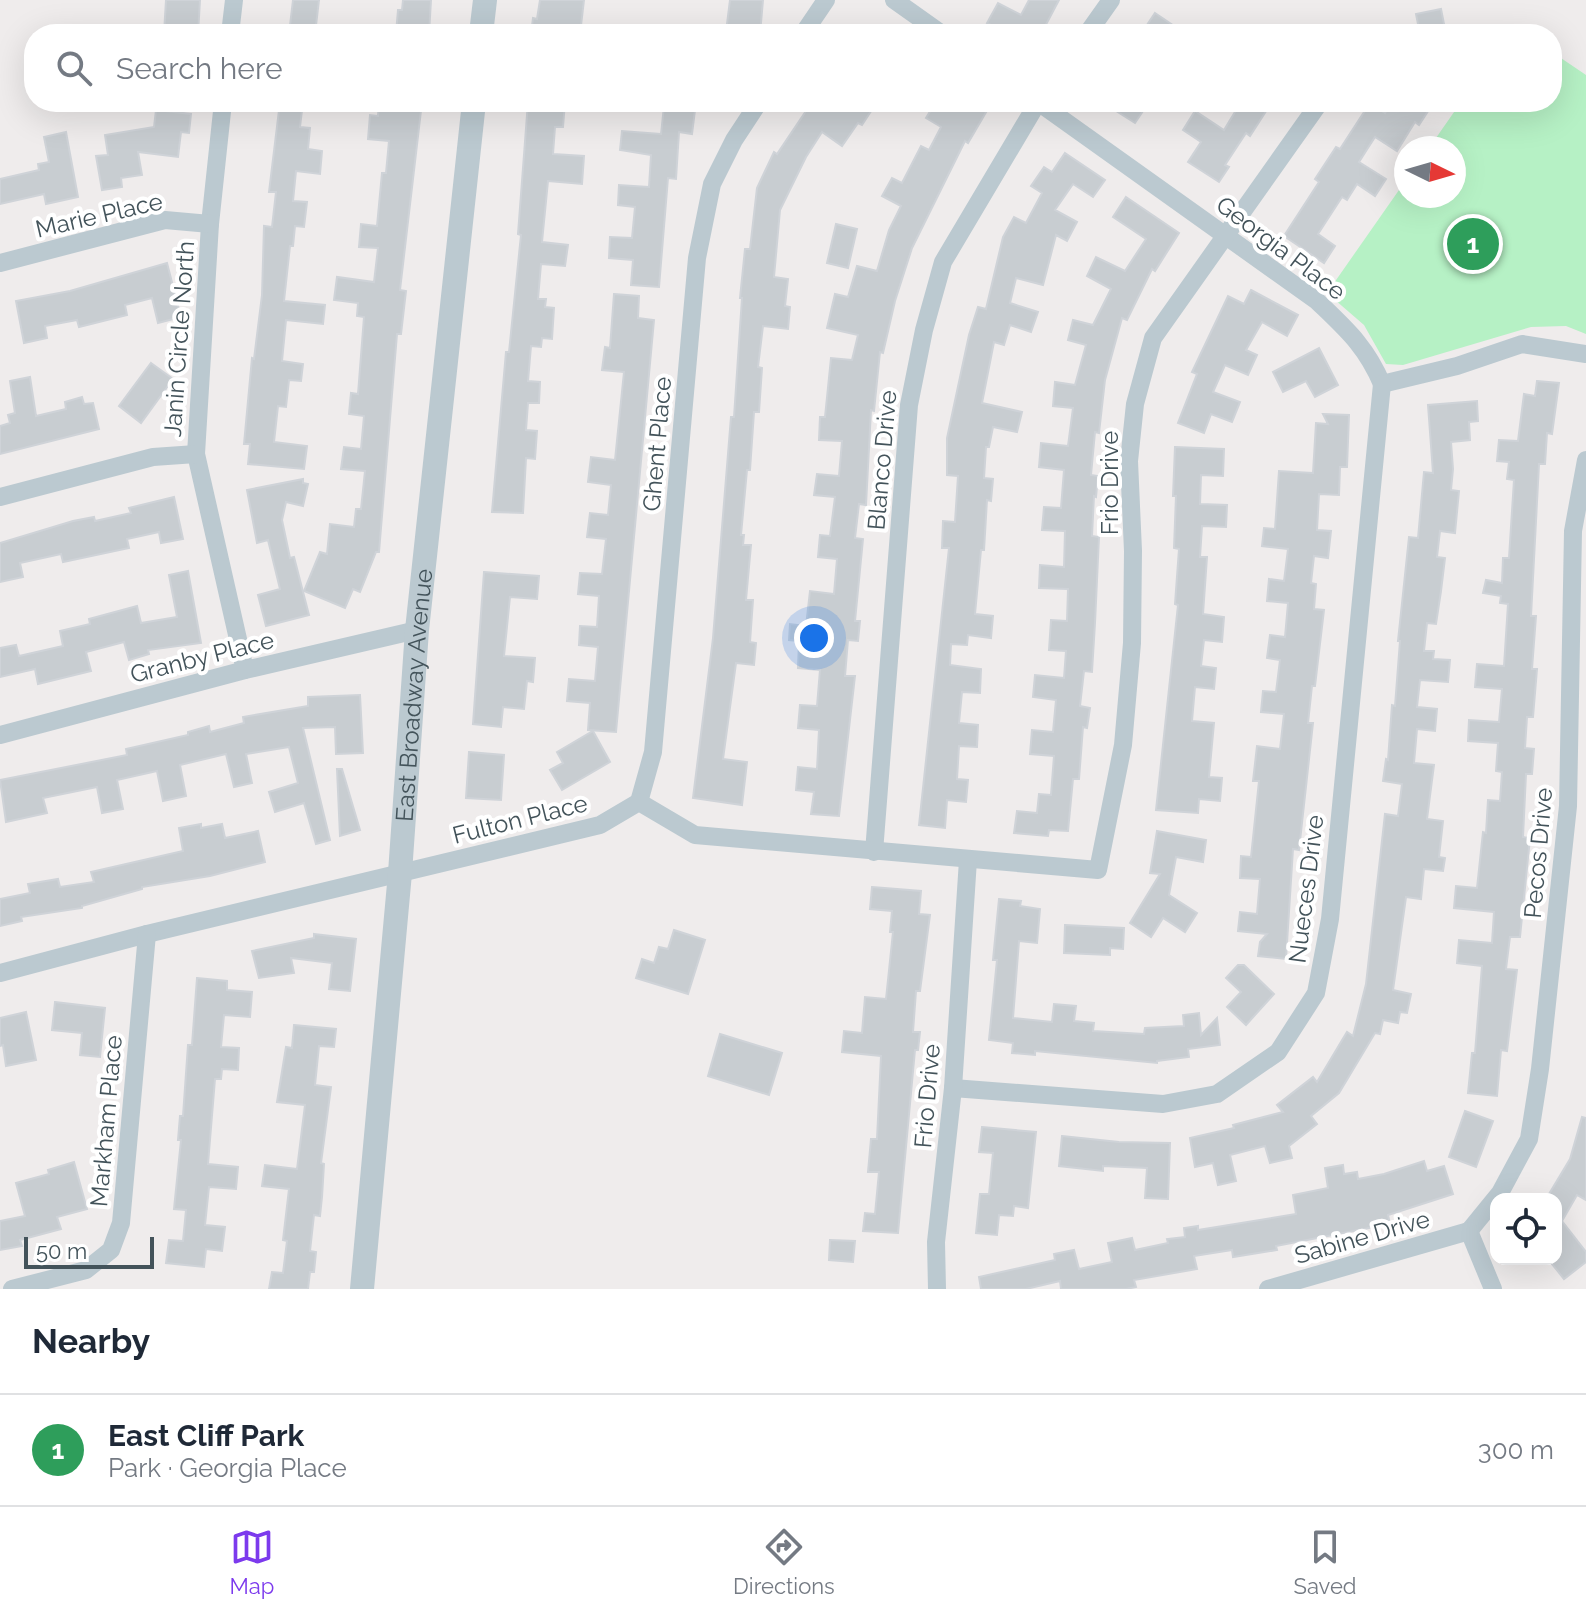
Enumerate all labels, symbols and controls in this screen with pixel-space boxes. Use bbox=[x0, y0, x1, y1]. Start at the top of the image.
search box bbox=[24, 24, 1562, 112]
icon: search bbox=[52, 46, 96, 90]
text: Search here bbox=[116, 51, 283, 86]
north arrow bbox=[1394, 136, 1466, 208]
street label: Marie Place bbox=[33, 186, 165, 244]
street label: Georgia Place bbox=[1211, 190, 1351, 306]
pin: 1 bbox=[1447, 214, 1499, 274]
street label: Janin Circle North bbox=[158, 240, 200, 438]
street label: Ghent Place bbox=[637, 376, 677, 512]
street label: Blanco Drive bbox=[861, 389, 903, 531]
street label: Frio Drive bbox=[1095, 431, 1124, 535]
street label: East Broadway Avenue bbox=[389, 567, 438, 823]
your location bbox=[794, 618, 834, 658]
street label: Granby Place bbox=[127, 625, 277, 689]
street label: Pecos Drive bbox=[1518, 786, 1558, 920]
street label: Fulton Place bbox=[450, 788, 590, 850]
street label: Nueces Drive bbox=[1283, 813, 1329, 965]
street label: Markham Place bbox=[84, 1034, 128, 1208]
street label: Frio Drive bbox=[908, 1043, 946, 1149]
map controls bbox=[1490, 1193, 1562, 1265]
button: locate bbox=[1490, 1193, 1562, 1265]
street label: Sabine Drive bbox=[1291, 1204, 1433, 1270]
scale bar bbox=[24, 1233, 154, 1269]
text: 50 m bbox=[36, 1238, 87, 1264]
text: Nearby bbox=[32, 1321, 150, 1361]
text: East Cliff Park bbox=[108, 1418, 304, 1453]
text: 1 bbox=[52, 1435, 64, 1465]
text: 300 m bbox=[1478, 1435, 1554, 1465]
text: Park · Georgia Place bbox=[108, 1453, 347, 1483]
tab: Map bbox=[229, 1525, 274, 1599]
tab: Directions bbox=[733, 1525, 835, 1599]
tab: Saved bbox=[1294, 1525, 1357, 1599]

